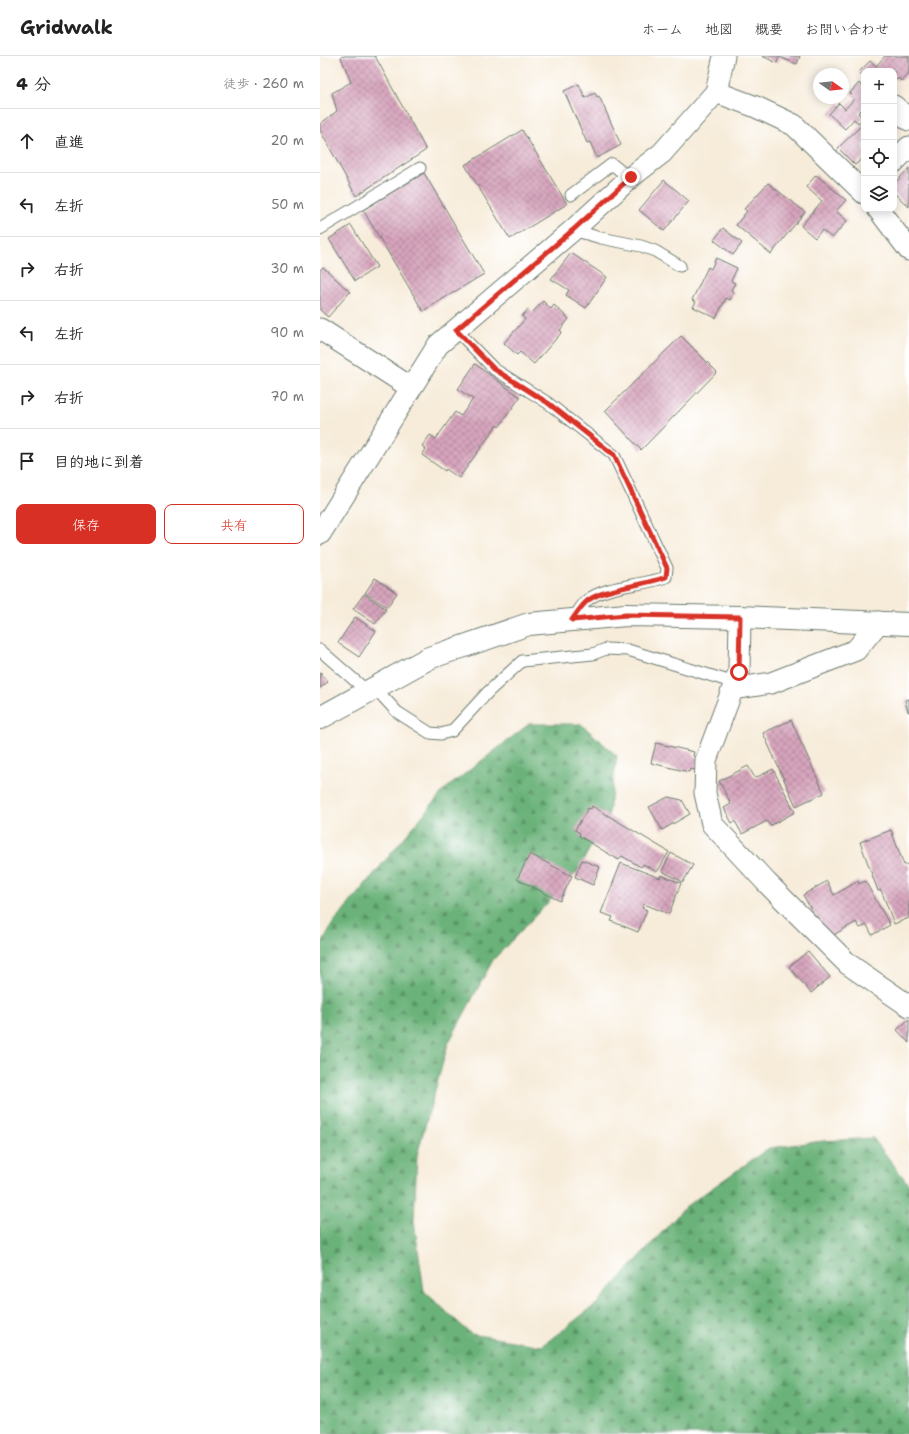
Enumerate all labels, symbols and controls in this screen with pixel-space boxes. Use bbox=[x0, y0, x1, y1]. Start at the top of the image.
text: Gridwalk bbox=[20, 15, 113, 40]
text: ホーム bbox=[642, 20, 683, 38]
text: 地図 bbox=[705, 20, 733, 38]
text: 概要 bbox=[755, 20, 783, 38]
text: お問い合わせ bbox=[805, 20, 889, 38]
north arrow bbox=[813, 68, 849, 104]
map controls bbox=[861, 68, 897, 212]
button: + bbox=[861, 68, 897, 104]
text: 4 分 bbox=[16, 73, 51, 95]
text: 徒歩 · 260 m bbox=[223, 75, 304, 92]
button: − bbox=[861, 104, 897, 140]
icon: ahead bbox=[16, 130, 38, 152]
text: 直進 bbox=[54, 132, 84, 152]
text: 20 m bbox=[271, 132, 304, 149]
button: locate bbox=[861, 140, 897, 176]
route end bbox=[622, 168, 640, 186]
button: layers bbox=[861, 176, 897, 212]
icon: left bbox=[16, 194, 38, 216]
text: 左折 bbox=[54, 196, 84, 216]
text: 50 m bbox=[271, 196, 304, 213]
icon: right bbox=[16, 258, 38, 280]
text: 右折 bbox=[54, 260, 84, 280]
text: 30 m bbox=[270, 260, 304, 277]
icon: left bbox=[16, 322, 38, 344]
text: 左折 bbox=[54, 324, 84, 344]
text: 90 m bbox=[270, 324, 304, 341]
icon: right bbox=[16, 386, 38, 408]
text: 右折 bbox=[54, 388, 84, 408]
text: 70 m bbox=[270, 388, 304, 405]
icon: arrive bbox=[16, 450, 38, 472]
text: 目的地に到着 bbox=[54, 452, 144, 472]
button: 保存 bbox=[16, 504, 156, 544]
button: 共有 bbox=[164, 504, 304, 544]
route start bbox=[730, 663, 748, 681]

